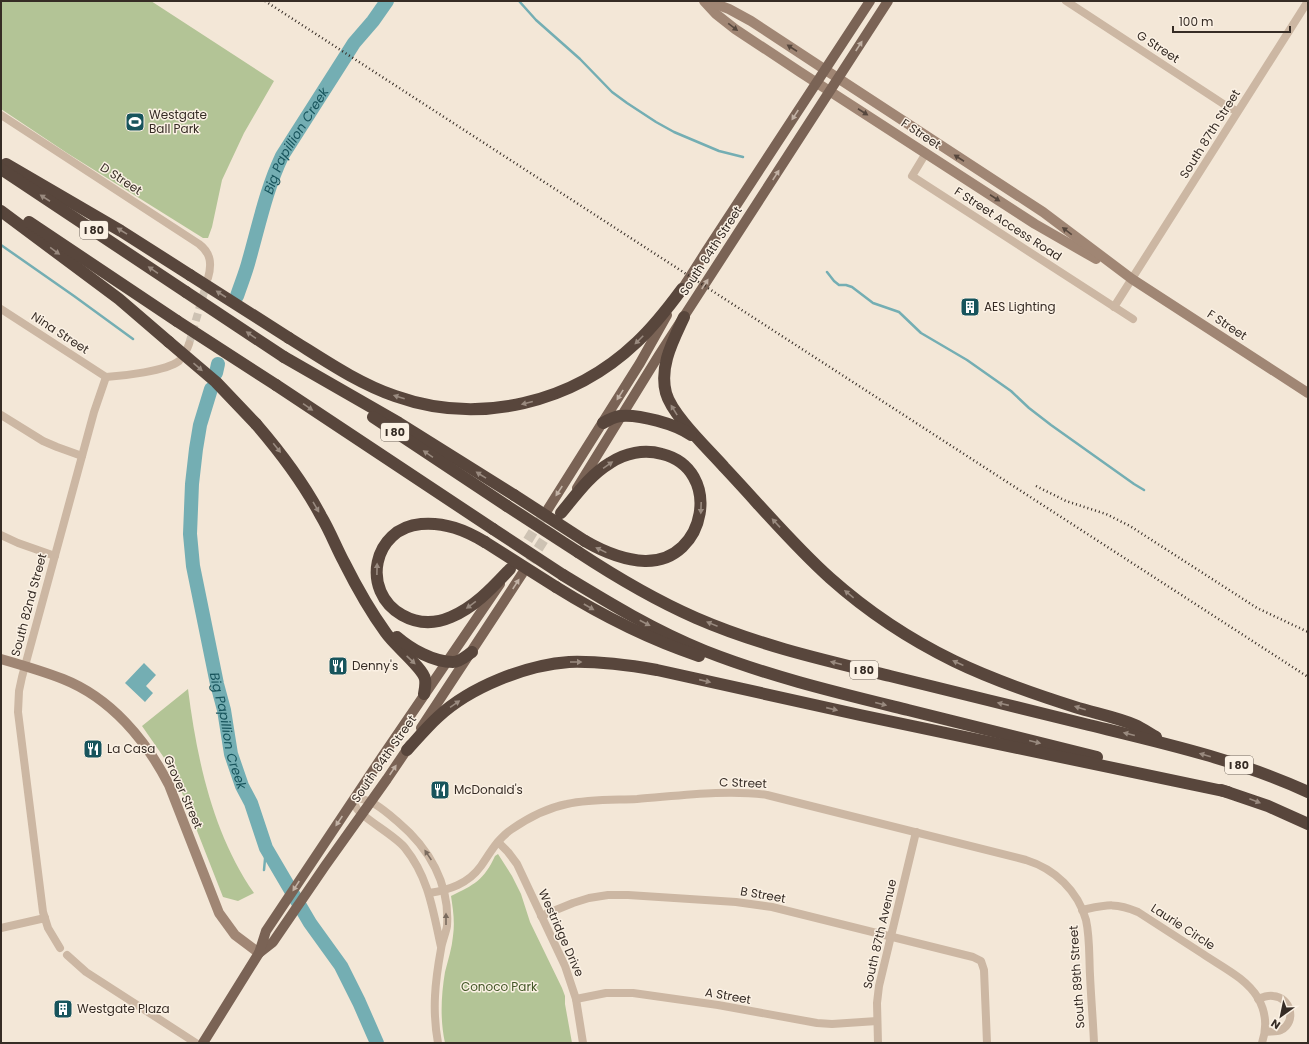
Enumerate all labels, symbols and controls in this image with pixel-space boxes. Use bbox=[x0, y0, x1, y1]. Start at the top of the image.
scale bar bbox=[1173, 8, 1290, 34]
text: 100 m bbox=[1179, 13, 1213, 30]
one-way arrow bbox=[728, 23, 738, 31]
street label: G Street bbox=[1134, 26, 1183, 67]
one-way arrow bbox=[856, 40, 863, 52]
one-way arrow bbox=[787, 44, 797, 52]
water label: Big Papillion Creek bbox=[259, 83, 334, 197]
street label: South 87th Street bbox=[1175, 86, 1244, 182]
place label: Westgate Ball Park bbox=[149, 106, 207, 137]
one-way arrow bbox=[858, 108, 868, 116]
one-way arrow bbox=[791, 109, 798, 121]
sports icon: Westgate Ball Park bbox=[124, 111, 146, 133]
street label: F Street bbox=[898, 114, 945, 153]
one-way arrow bbox=[953, 154, 965, 161]
street label: D Street bbox=[97, 159, 146, 198]
one-way arrow bbox=[772, 170, 780, 180]
street label: F Street Access Road bbox=[951, 183, 1065, 265]
one-way arrow bbox=[40, 194, 50, 202]
one-way arrow bbox=[990, 194, 1000, 202]
street label: South 84th Street bbox=[675, 203, 746, 299]
road number: I 80 bbox=[80, 221, 108, 239]
one-way arrow bbox=[1061, 226, 1072, 235]
one-way arrow bbox=[117, 227, 127, 235]
one-way arrow bbox=[49, 247, 60, 255]
one-way arrow bbox=[148, 266, 158, 274]
one-way arrow bbox=[701, 279, 709, 289]
one-way arrow bbox=[215, 291, 227, 298]
building icon: AES Lighting bbox=[959, 296, 981, 318]
place label: AES Lighting bbox=[984, 298, 1056, 315]
street label: F Street bbox=[1204, 305, 1251, 344]
street label: Nina Street bbox=[28, 308, 92, 358]
one-way arrow bbox=[246, 331, 257, 339]
one-way arrow bbox=[634, 335, 644, 345]
one-way arrow bbox=[193, 362, 204, 371]
one-way arrow bbox=[616, 390, 624, 400]
one-way arrow bbox=[393, 394, 405, 400]
one-way arrow bbox=[521, 400, 533, 406]
one-way arrow bbox=[303, 403, 313, 411]
one-way arrow bbox=[671, 404, 678, 416]
road number: I 80 bbox=[381, 423, 409, 441]
one-way arrow bbox=[272, 443, 281, 454]
one-way arrow bbox=[423, 450, 433, 458]
one-way arrow bbox=[603, 461, 613, 469]
one-way arrow bbox=[476, 471, 487, 478]
one-way arrow bbox=[555, 486, 563, 496]
one-way arrow bbox=[313, 501, 320, 513]
one-way arrow bbox=[697, 502, 704, 514]
one-way arrow bbox=[771, 518, 781, 528]
one-way arrow bbox=[596, 547, 607, 553]
street label: South 82nd Street bbox=[7, 551, 50, 658]
one-way arrow bbox=[374, 562, 380, 575]
one-way arrow bbox=[512, 579, 520, 589]
one-way arrow bbox=[843, 589, 854, 598]
one-way arrow bbox=[466, 601, 476, 609]
one-way arrow bbox=[583, 603, 595, 610]
one-way arrow bbox=[640, 619, 651, 626]
one-way arrow bbox=[705, 621, 717, 627]
restaurant icon: Denny's bbox=[327, 655, 349, 677]
one-way arrow bbox=[406, 656, 416, 665]
place label: Denny's bbox=[352, 657, 398, 674]
one-way arrow bbox=[570, 659, 583, 665]
one-way arrow bbox=[830, 659, 842, 665]
one-way arrow bbox=[952, 660, 964, 666]
road number: I 80 bbox=[850, 661, 878, 679]
water label: Big Papillion Creek bbox=[205, 671, 252, 793]
one-way arrow bbox=[699, 678, 711, 684]
one-way arrow bbox=[450, 700, 460, 708]
one-way arrow bbox=[997, 700, 1009, 706]
one-way arrow bbox=[875, 701, 888, 707]
one-way arrow bbox=[1074, 705, 1086, 711]
one-way arrow bbox=[825, 707, 838, 713]
street label: South 84th Street bbox=[347, 712, 420, 806]
one-way arrow bbox=[1123, 731, 1135, 737]
restaurant icon: La Casa bbox=[82, 738, 104, 760]
one-way arrow bbox=[1029, 739, 1041, 745]
place label: La Casa bbox=[107, 740, 155, 757]
street label: Grover Street bbox=[160, 752, 207, 831]
one-way arrow bbox=[1199, 752, 1211, 758]
road number: I 80 bbox=[1225, 756, 1253, 774]
one-way arrow bbox=[389, 765, 397, 775]
street label: C Street bbox=[719, 773, 767, 792]
restaurant icon: McDonald's bbox=[429, 779, 451, 801]
place label: McDonald's bbox=[454, 781, 523, 798]
one-way arrow bbox=[1249, 799, 1261, 805]
one-way arrow bbox=[335, 816, 343, 826]
one-way arrow bbox=[424, 850, 432, 860]
street label: South 87th Avenue bbox=[859, 877, 900, 990]
one-way arrow bbox=[292, 880, 300, 891]
street label: B Street bbox=[739, 882, 787, 907]
street label: Westridge Drive bbox=[535, 886, 588, 979]
street label: Laurie Circle bbox=[1148, 899, 1219, 954]
one-way arrow bbox=[443, 913, 450, 925]
street label: South 89th Street bbox=[1064, 925, 1089, 1029]
park label: Conoco Park bbox=[461, 978, 538, 995]
street label: A Street bbox=[704, 983, 752, 1008]
north arrow bbox=[1261, 996, 1301, 1036]
building icon: Westgate Plaza bbox=[52, 998, 74, 1020]
place label: Westgate Plaza bbox=[77, 1000, 170, 1017]
text: N bbox=[1268, 1015, 1283, 1033]

